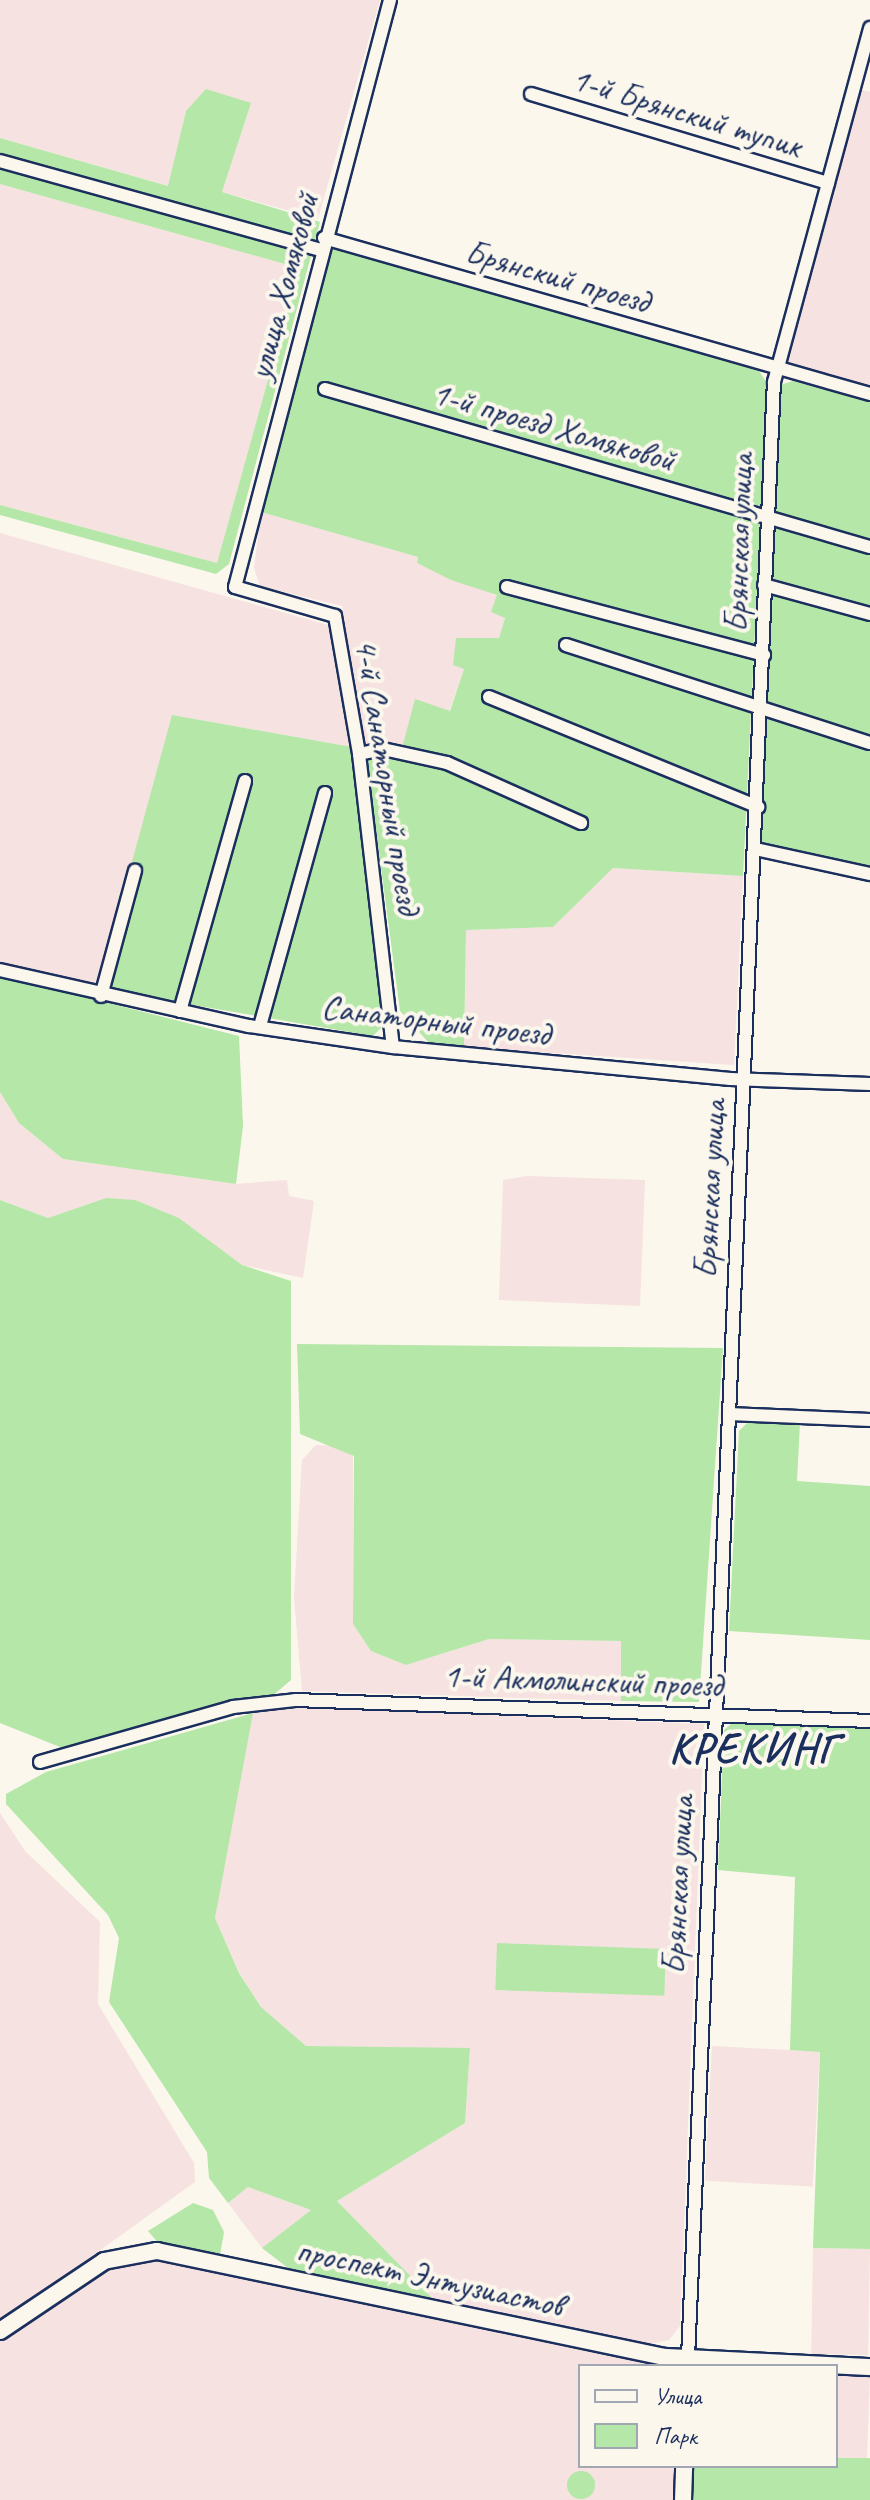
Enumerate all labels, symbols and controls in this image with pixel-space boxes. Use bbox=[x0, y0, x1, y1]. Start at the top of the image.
street label: 1-й Брянский тупик bbox=[567, 58, 807, 166]
street label: улица Хомяковой bbox=[238, 188, 328, 384]
street label: Брянский проезд bbox=[461, 230, 655, 322]
street label: 1-й проезд Хомяковой bbox=[430, 372, 678, 480]
street label: Брянская улица bbox=[714, 452, 762, 634]
street label: 4-й Санаторный проезд bbox=[346, 635, 430, 917]
street label: Санаторный проезд bbox=[320, 986, 552, 1054]
street label: Брянская улица bbox=[684, 1098, 734, 1280]
street label: 1-й Акмолинский проезд bbox=[443, 1655, 723, 1705]
district label: КРЕКИНГ bbox=[664, 1724, 844, 1774]
street label: Брянская улица bbox=[652, 1794, 702, 1976]
street label: проспект Энтузиастов bbox=[293, 2229, 567, 2325]
legend bbox=[578, 2364, 838, 2468]
text: Улица bbox=[654, 2381, 702, 2411]
text: Парк bbox=[654, 2421, 697, 2451]

